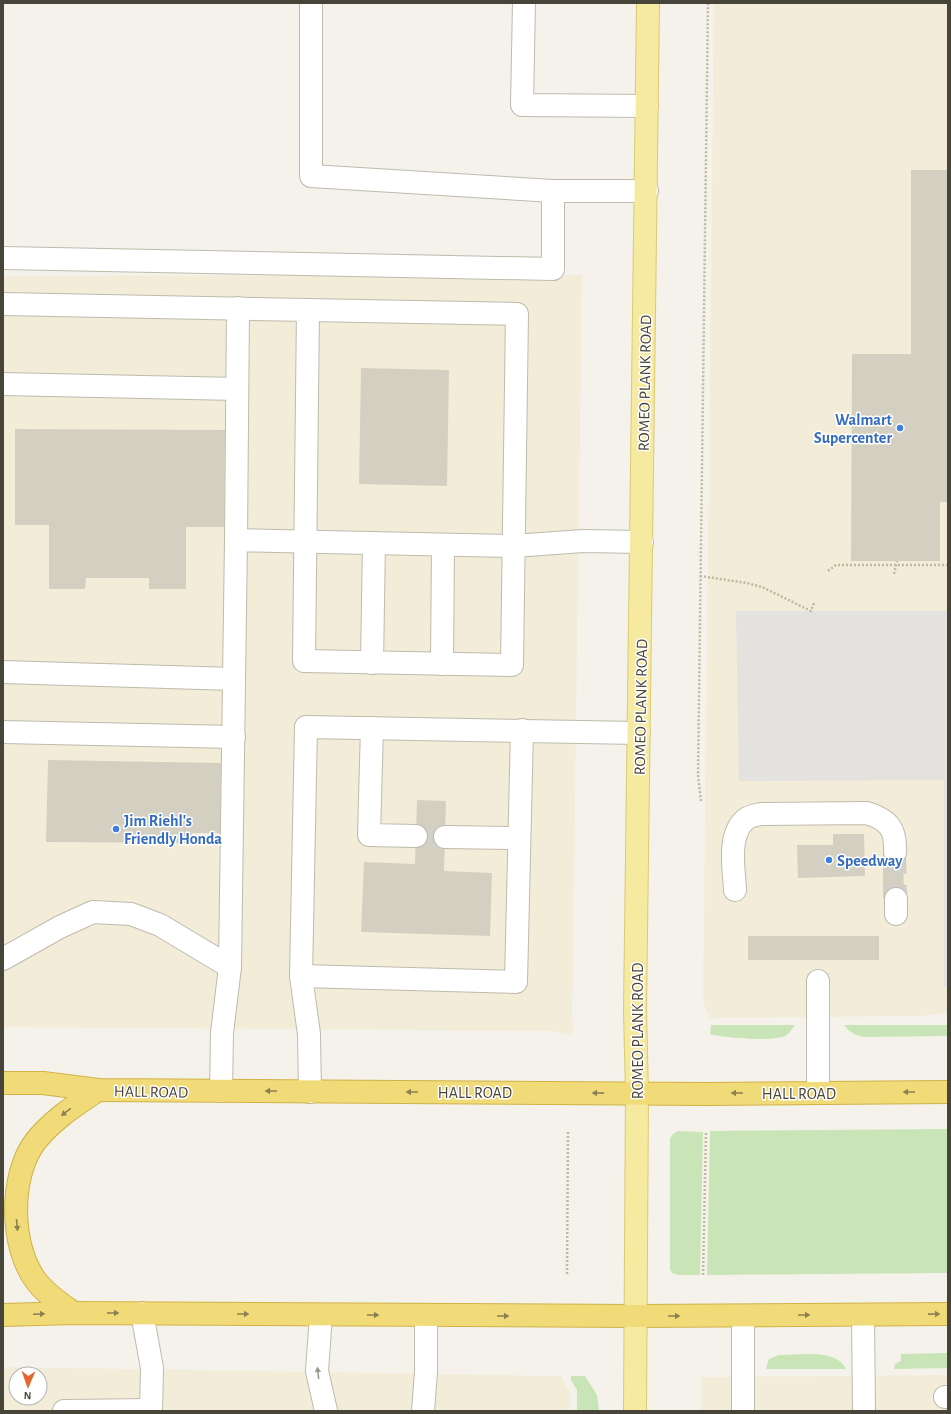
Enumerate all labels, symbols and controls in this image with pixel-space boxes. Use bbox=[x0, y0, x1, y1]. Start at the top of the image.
street label: ROMEO PLANK ROAD bbox=[636, 315, 654, 451]
place label: Walmart Supercenter bbox=[814, 412, 893, 446]
marker: Walmart Supercenter bbox=[895, 423, 905, 433]
street label: ROMEO PLANK ROAD bbox=[632, 639, 650, 775]
place label: Jim Riehl's Friendly Honda bbox=[124, 813, 222, 848]
marker: Jim Riehl's Friendly Honda bbox=[111, 824, 121, 834]
place label: Speedway bbox=[837, 853, 903, 870]
marker: Speedway bbox=[824, 855, 834, 865]
street label: ROMEO PLANK ROAD bbox=[630, 963, 646, 1099]
street label: HALL ROAD bbox=[114, 1083, 188, 1101]
street label: HALL ROAD bbox=[438, 1085, 512, 1101]
street label: HALL ROAD bbox=[762, 1086, 836, 1102]
one-way arrow bbox=[264, 1088, 277, 1094]
one-way arrow bbox=[405, 1089, 418, 1095]
one-way arrow bbox=[902, 1089, 915, 1095]
one-way arrow bbox=[591, 1090, 604, 1096]
one-way arrow bbox=[730, 1090, 743, 1096]
one-way arrow bbox=[61, 1108, 72, 1117]
one-way arrow bbox=[14, 1219, 21, 1231]
one-way arrow bbox=[107, 1310, 120, 1316]
one-way arrow bbox=[33, 1311, 46, 1317]
one-way arrow bbox=[237, 1311, 250, 1317]
one-way arrow bbox=[928, 1311, 941, 1317]
one-way arrow bbox=[367, 1312, 380, 1318]
one-way arrow bbox=[798, 1312, 811, 1318]
one-way arrow bbox=[497, 1313, 510, 1319]
one-way arrow bbox=[668, 1313, 681, 1319]
north arrow bbox=[8, 1366, 48, 1406]
one-way arrow bbox=[315, 1367, 322, 1379]
text: N bbox=[24, 1390, 32, 1401]

